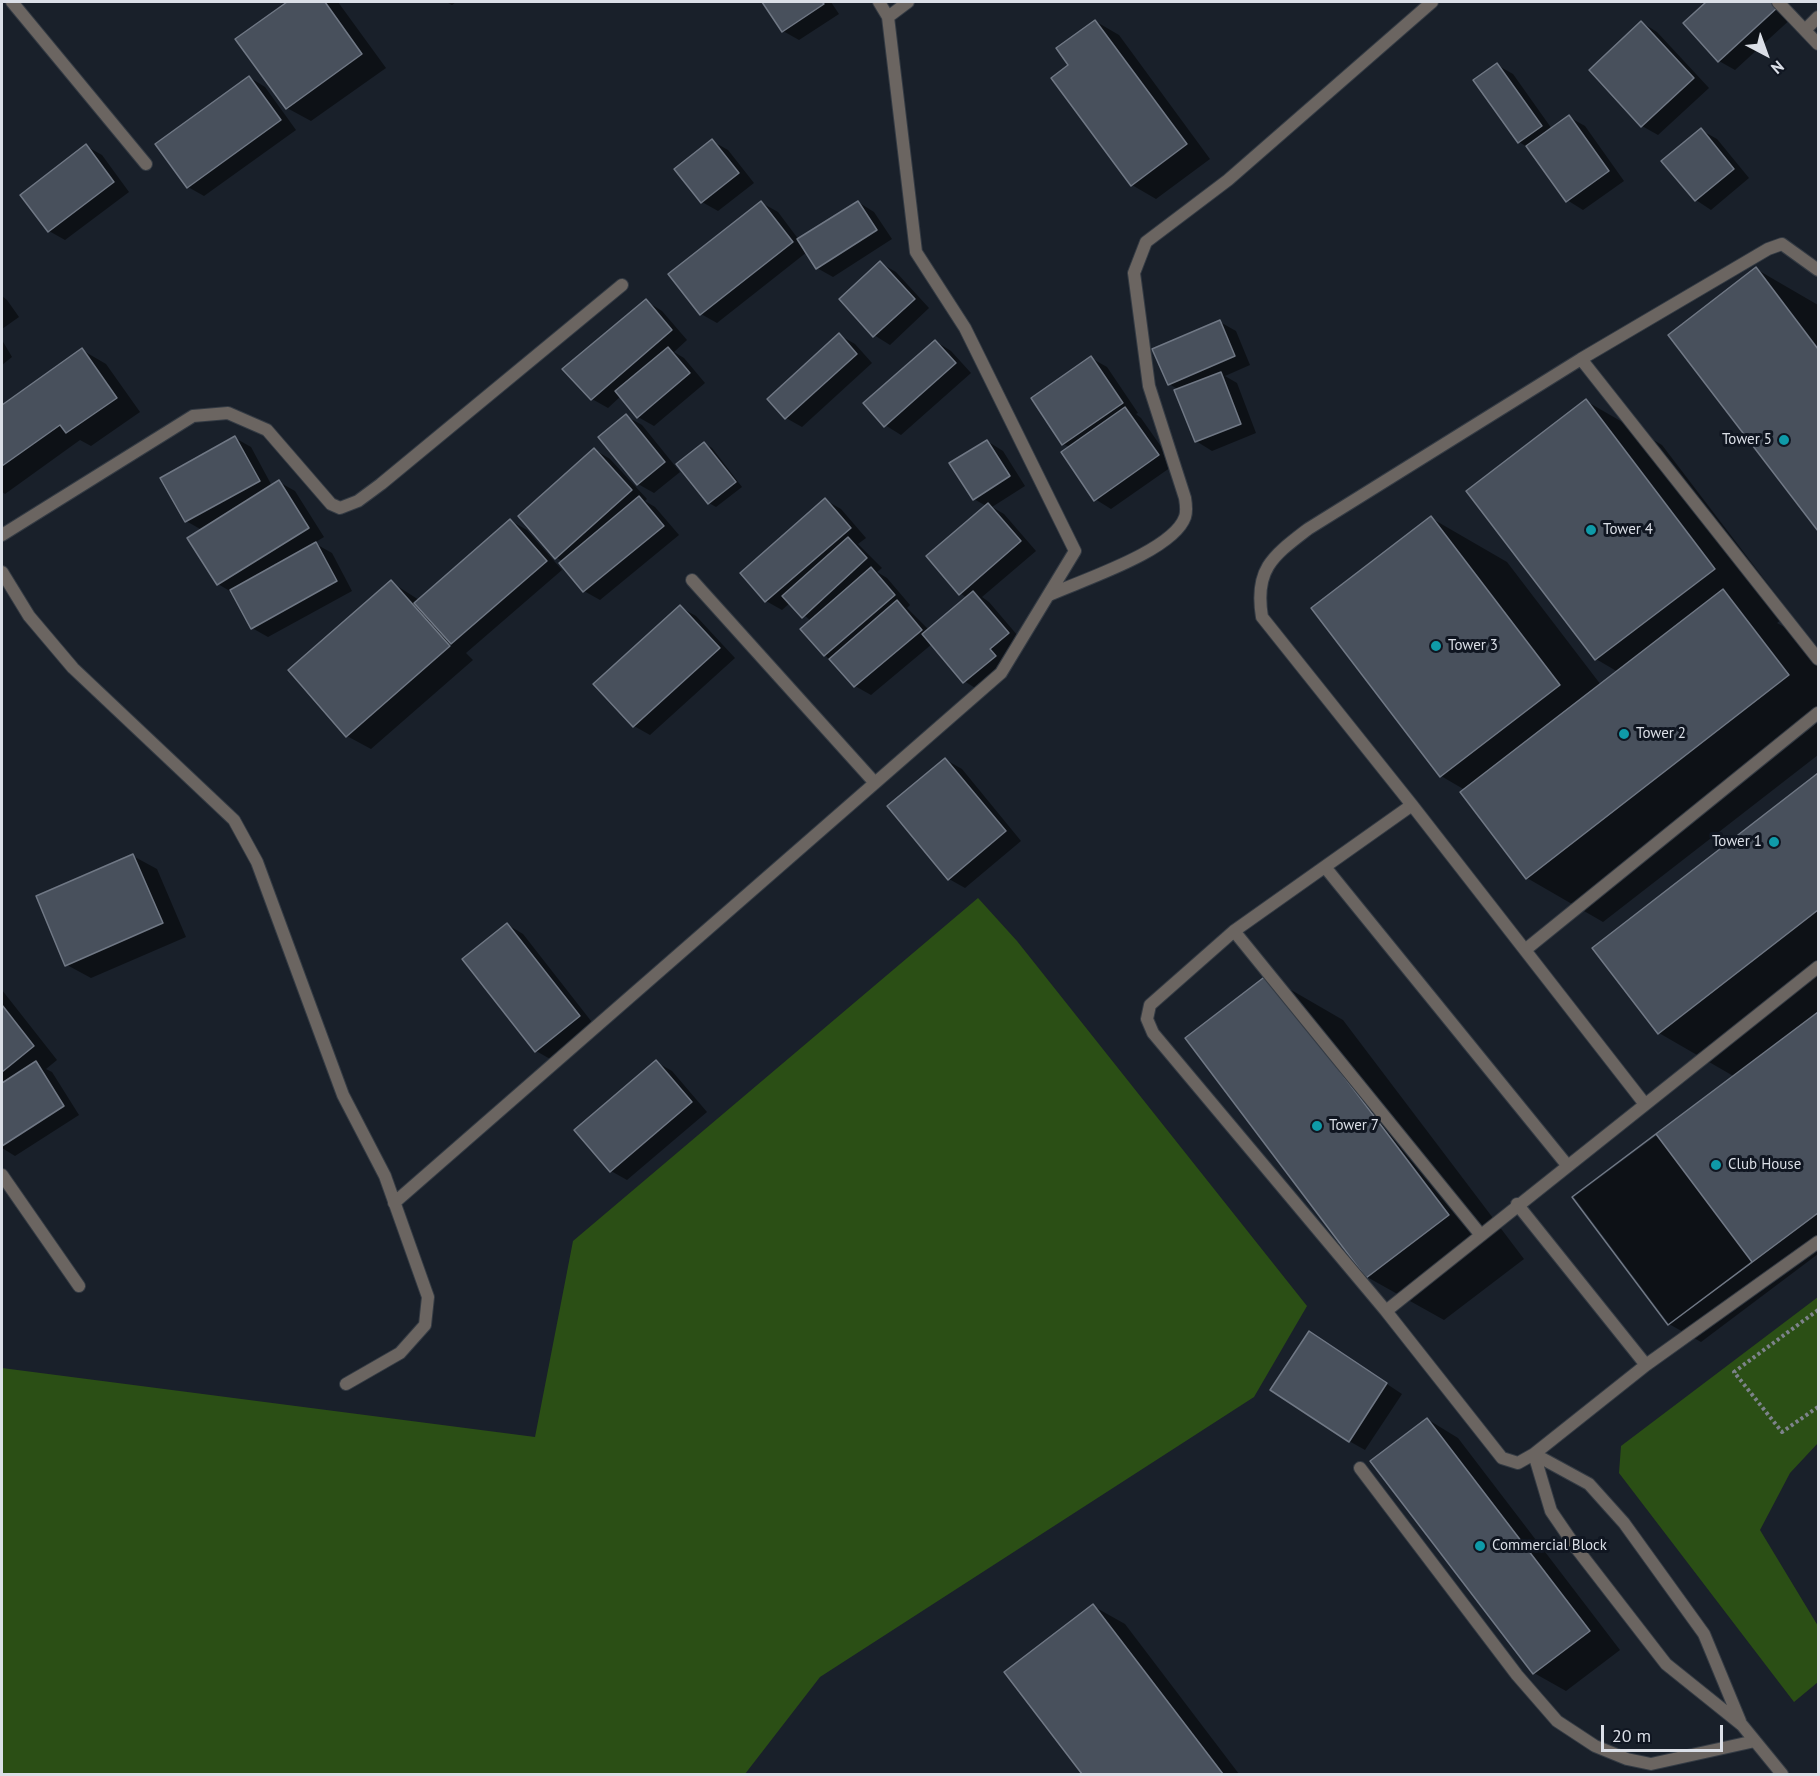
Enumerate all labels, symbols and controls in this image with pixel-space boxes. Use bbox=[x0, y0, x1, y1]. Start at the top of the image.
north arrow bbox=[1736, 24, 1796, 84]
text: N bbox=[1767, 57, 1788, 79]
place label: Tower 5 bbox=[1722, 431, 1772, 449]
marker: Tower 5 bbox=[1777, 433, 1791, 447]
place label: Tower 4 bbox=[1603, 521, 1653, 539]
marker: Tower 4 bbox=[1584, 523, 1598, 537]
place label: Tower 3 bbox=[1448, 637, 1498, 655]
marker: Tower 3 bbox=[1429, 639, 1443, 653]
place label: Tower 2 bbox=[1636, 725, 1686, 743]
marker: Tower 2 bbox=[1617, 727, 1631, 741]
place label: Tower 1 bbox=[1712, 833, 1762, 851]
marker: Tower 1 bbox=[1767, 835, 1781, 849]
place label: Tower 7 bbox=[1329, 1117, 1379, 1135]
marker: Tower 7 bbox=[1310, 1119, 1324, 1133]
place label: Club House bbox=[1728, 1156, 1801, 1174]
marker: Club House bbox=[1709, 1158, 1723, 1172]
place label: Commercial Block bbox=[1492, 1537, 1607, 1555]
marker: Commercial Block bbox=[1473, 1539, 1487, 1553]
scale bar bbox=[1604, 1713, 1726, 1751]
text: 20 m bbox=[1612, 1724, 1651, 1747]

